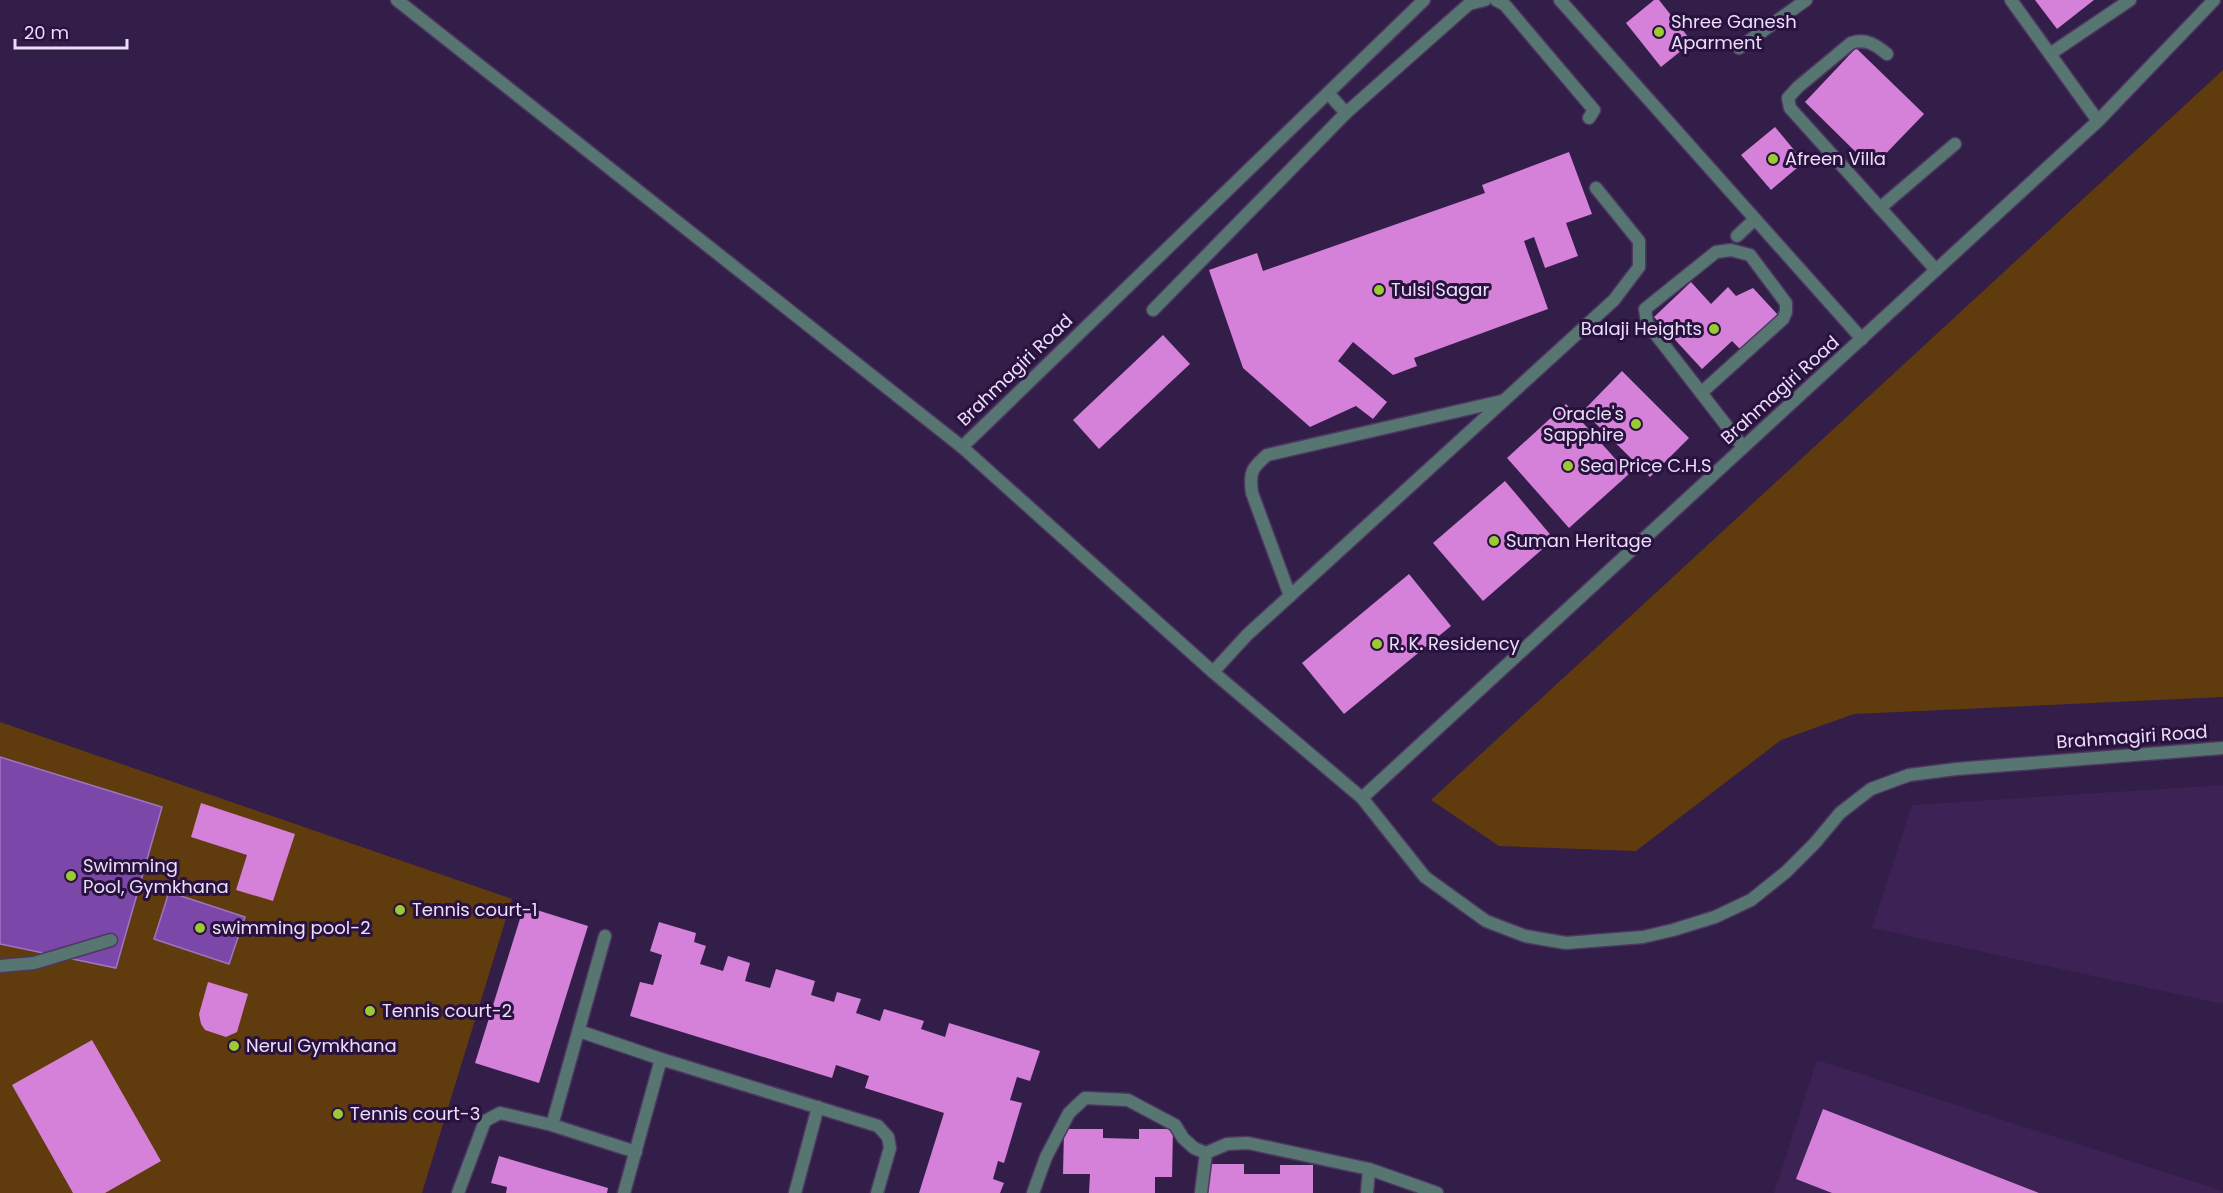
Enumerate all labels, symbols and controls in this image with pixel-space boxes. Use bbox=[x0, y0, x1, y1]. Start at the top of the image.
place label: Shree Ganesh Aparment bbox=[1671, 9, 1797, 55]
scale bar bbox=[15, 12, 128, 50]
text: 20 m bbox=[24, 20, 69, 45]
marker: Shree Ganesh Aparment bbox=[1652, 25, 1666, 39]
place label: Afreen Villa bbox=[1785, 146, 1886, 171]
marker: Afreen Villa bbox=[1766, 152, 1780, 166]
place label: Tulsi Sagar bbox=[1391, 277, 1489, 302]
marker: Tulsi Sagar bbox=[1372, 283, 1386, 297]
street label: Brahmagiri Road bbox=[951, 308, 1078, 431]
place label: Balaji Heights bbox=[1581, 316, 1702, 341]
marker: Balaji Heights bbox=[1707, 322, 1721, 336]
street label: Brahmagiri Road bbox=[1715, 330, 1844, 450]
place label: Oracle's Sapphire bbox=[1543, 401, 1624, 447]
marker: Oracle's Sapphire bbox=[1629, 417, 1643, 431]
place label: Sea Price C.H.S bbox=[1580, 453, 1712, 478]
marker: Sea Price C.H.S bbox=[1561, 459, 1575, 473]
place label: Suman Heritage bbox=[1506, 528, 1652, 553]
marker: Suman Heritage bbox=[1487, 534, 1501, 548]
place label: R. K. Residency bbox=[1389, 631, 1520, 656]
marker: R. K. Residency bbox=[1370, 637, 1384, 651]
street label: Brahmagiri Road bbox=[2056, 719, 2208, 754]
place label: Swimming Pool, Gymkhana bbox=[83, 853, 229, 899]
marker: Swimming Pool, Gymkhana bbox=[64, 869, 78, 883]
place label: Tennis court-1 bbox=[412, 897, 537, 922]
marker: Tennis court-1 bbox=[393, 903, 407, 917]
place label: swimming pool-2 bbox=[212, 915, 371, 940]
marker: swimming pool-2 bbox=[193, 921, 207, 935]
place label: Tennis court-2 bbox=[382, 998, 512, 1023]
marker: Tennis court-2 bbox=[363, 1004, 377, 1018]
place label: Nerul Gymkhana bbox=[246, 1033, 397, 1058]
marker: Nerul Gymkhana bbox=[227, 1039, 241, 1053]
place label: Tennis court-3 bbox=[350, 1101, 480, 1126]
marker: Tennis court-3 bbox=[331, 1107, 345, 1121]

